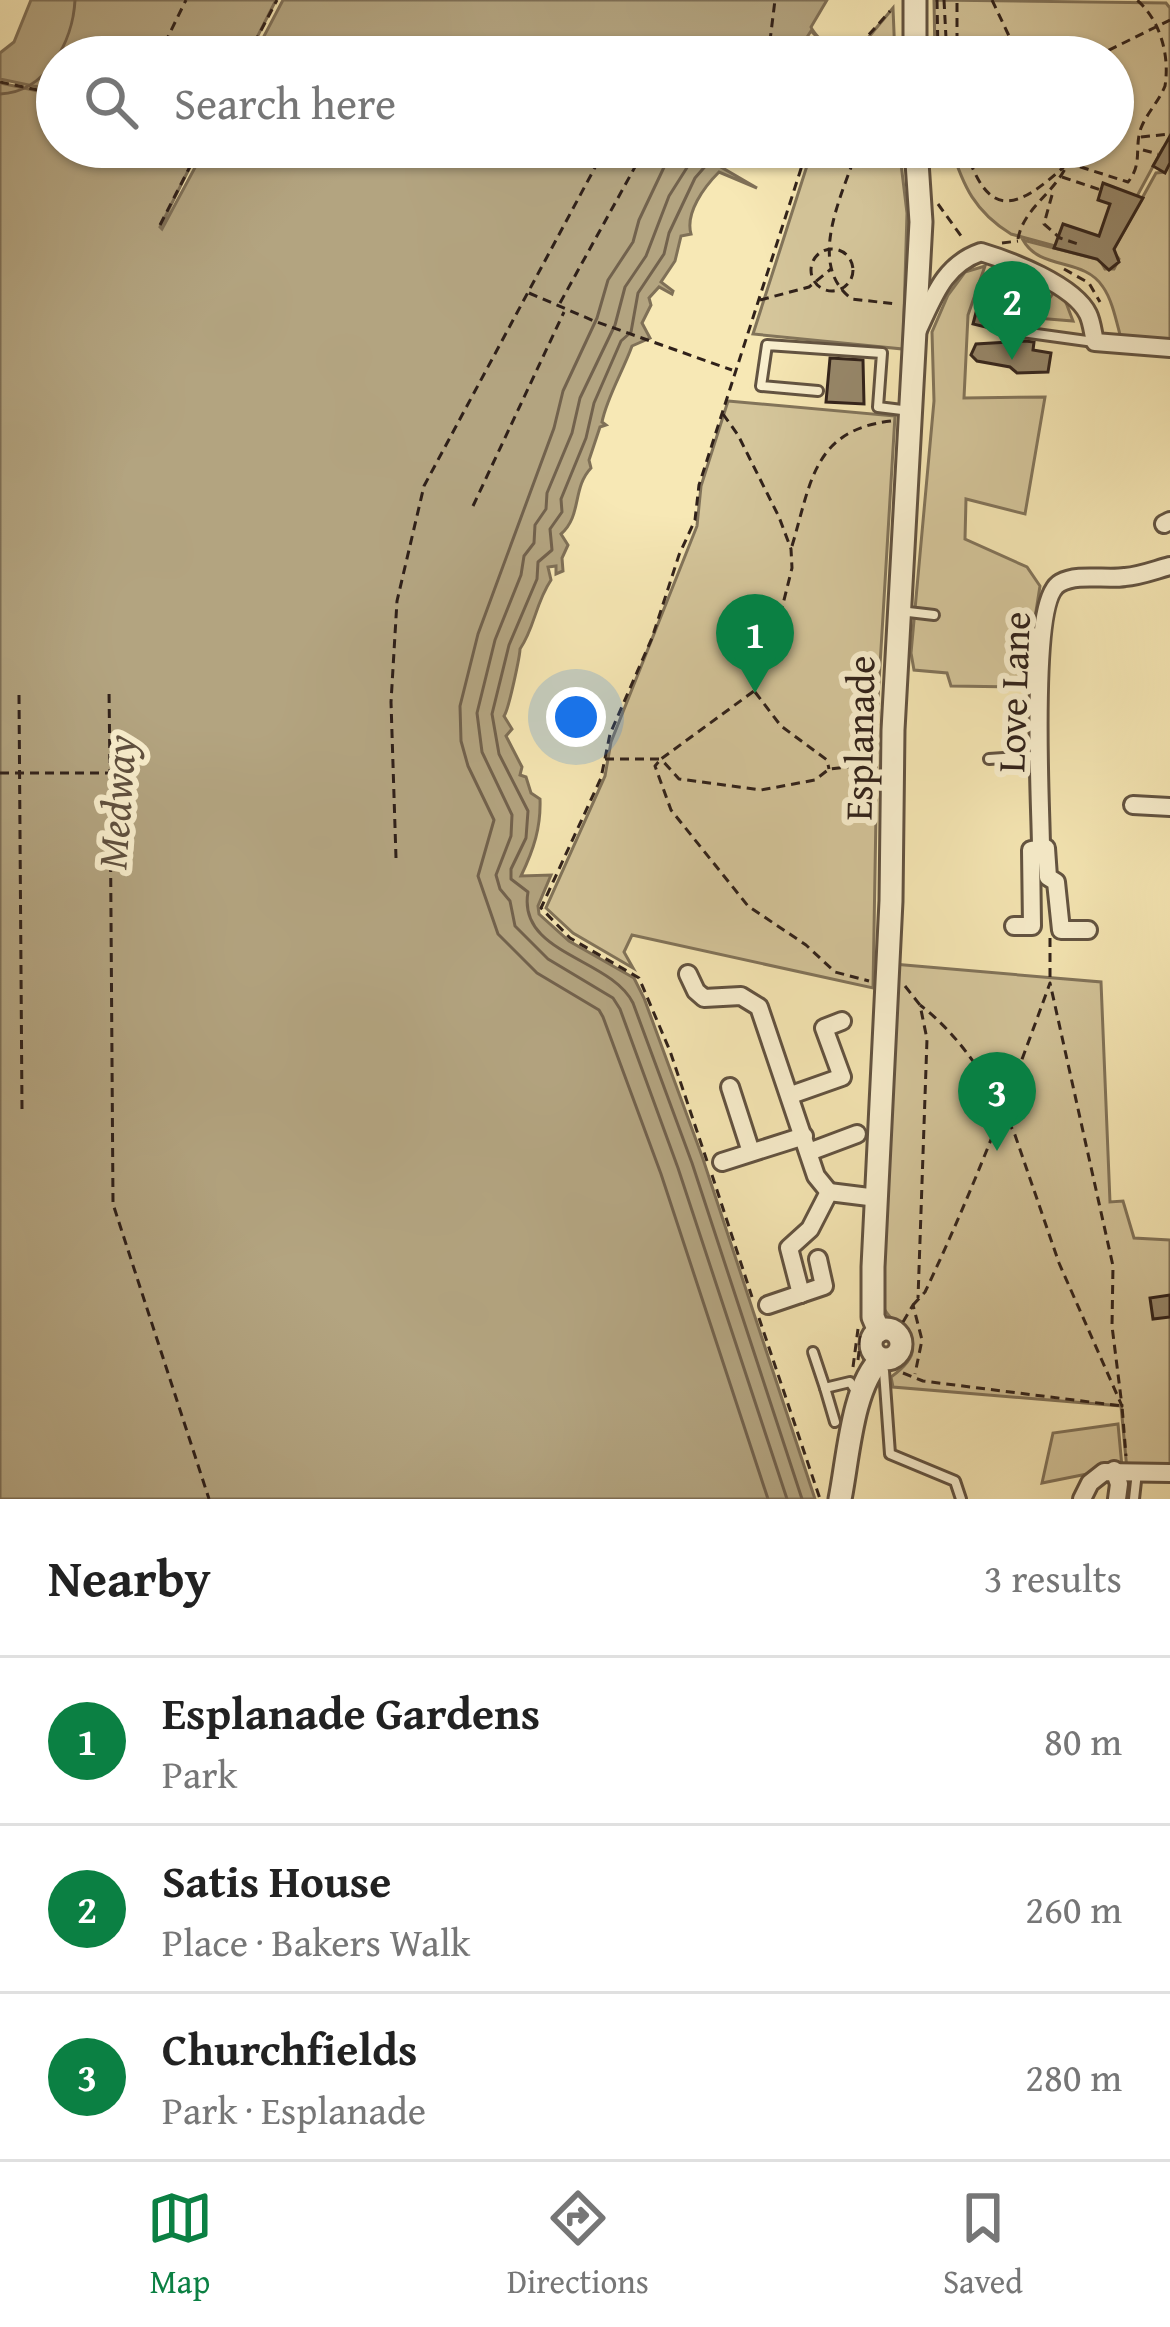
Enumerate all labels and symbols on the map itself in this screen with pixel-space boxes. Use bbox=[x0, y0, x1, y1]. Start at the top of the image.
pin: 2 bbox=[973, 261, 1051, 360]
pin: 1 bbox=[716, 594, 794, 693]
street label: Love Lane bbox=[981, 610, 1044, 774]
street label: Esplanade bbox=[829, 655, 888, 821]
your location bbox=[546, 687, 606, 747]
water label: Medway bbox=[80, 733, 151, 871]
pin: 3 bbox=[958, 1052, 1036, 1151]

